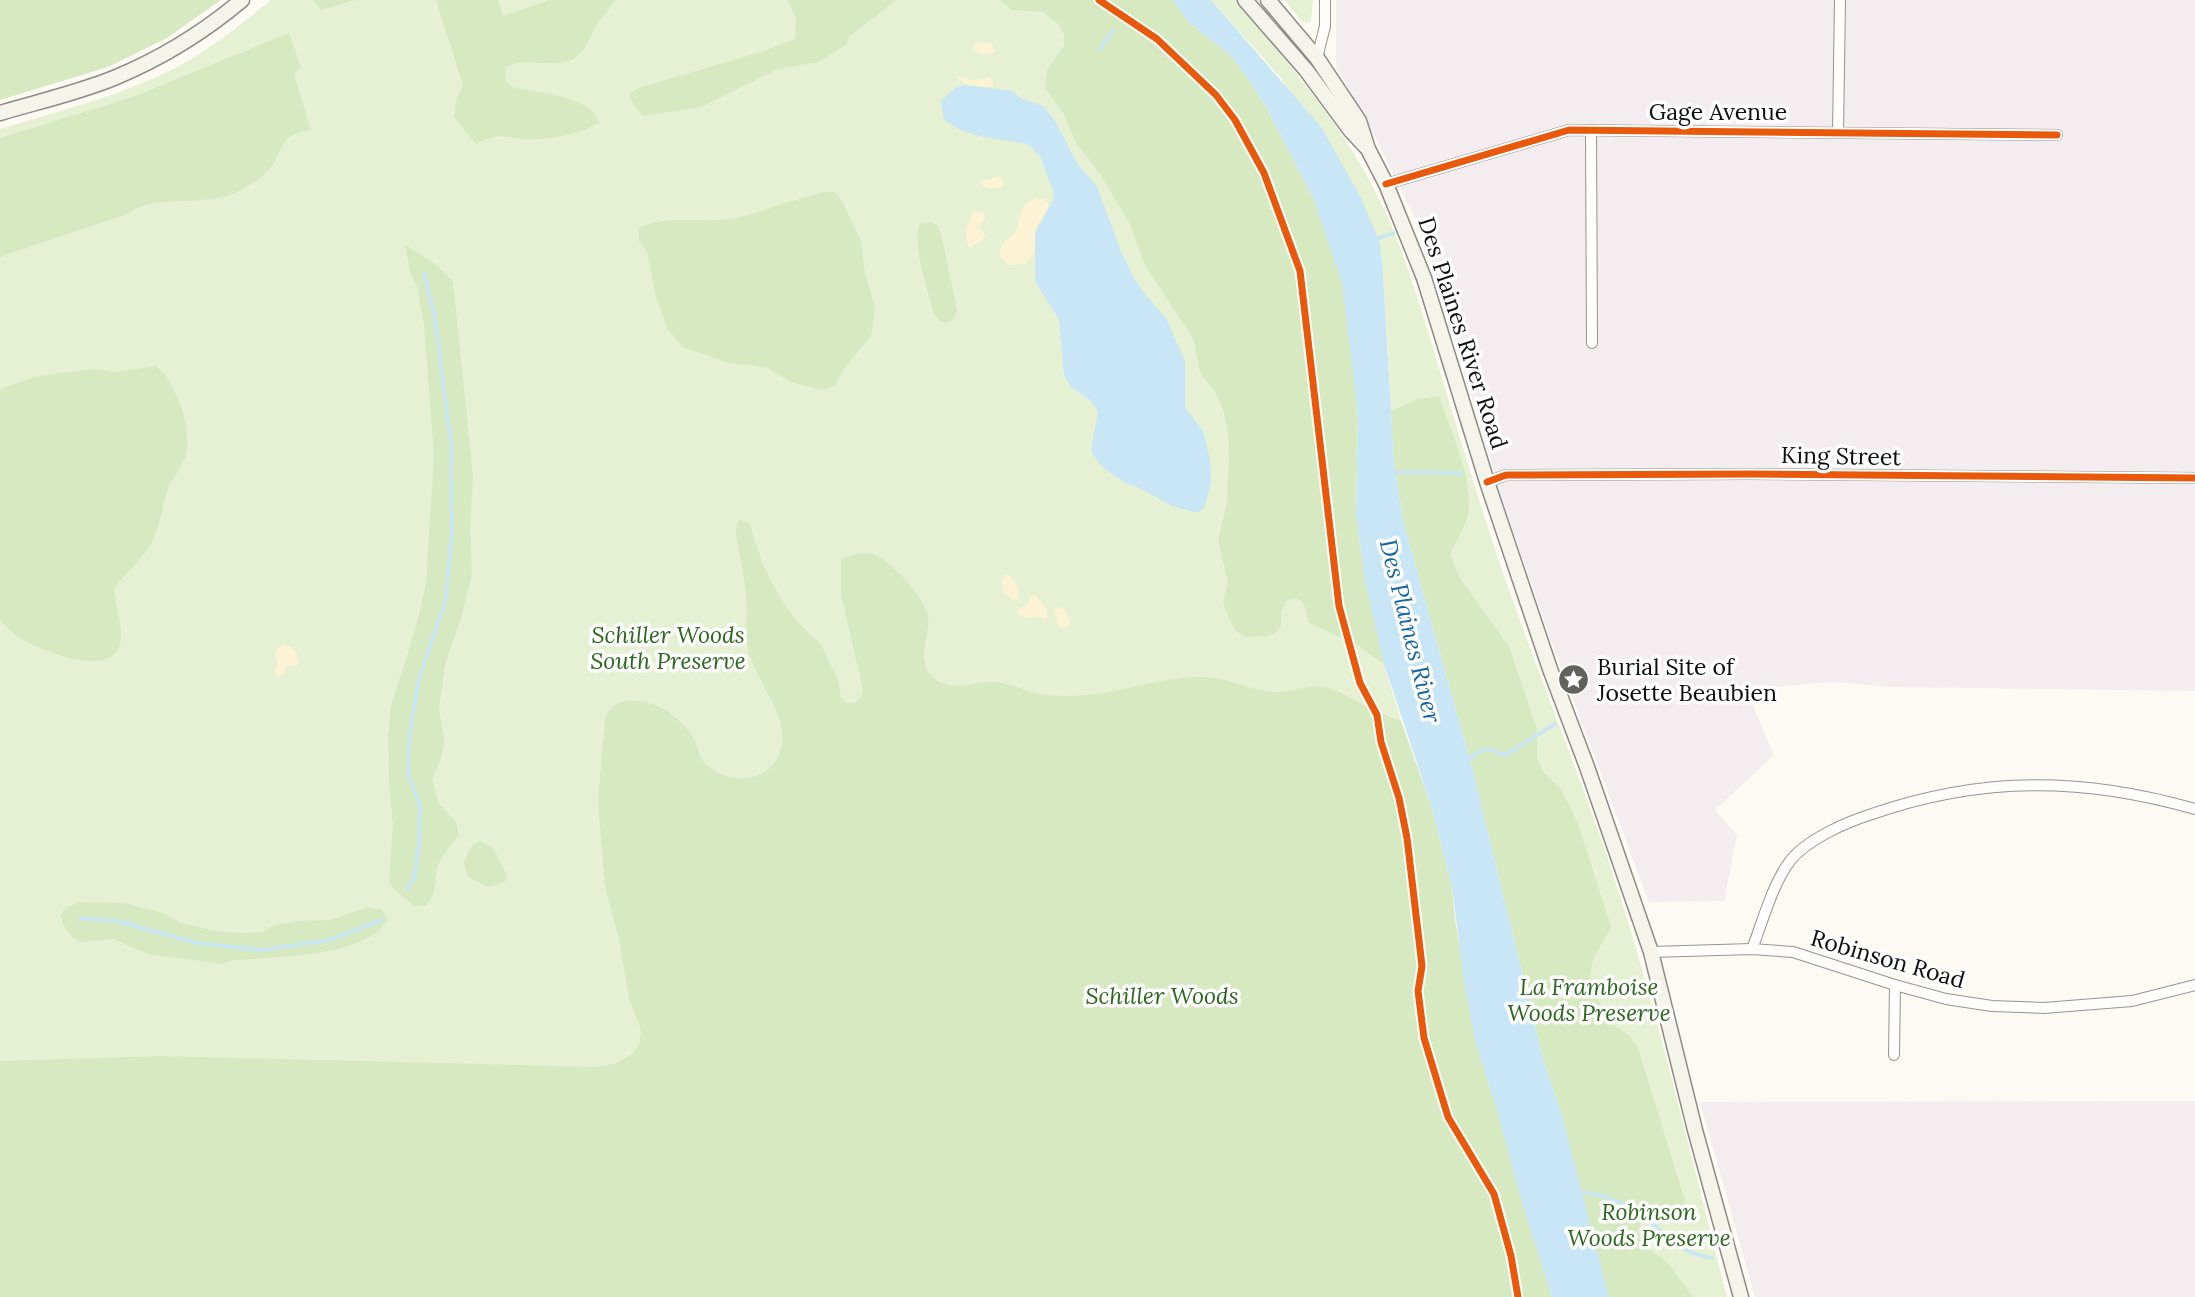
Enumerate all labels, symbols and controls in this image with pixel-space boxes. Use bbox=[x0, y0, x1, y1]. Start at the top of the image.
street label: Gage Avenue bbox=[1649, 97, 1787, 126]
street label: Des Plaines River Road bbox=[1412, 213, 1515, 453]
street label: King Street bbox=[1781, 440, 1901, 471]
water label: Des Plaines River bbox=[1373, 536, 1448, 726]
park label: Schiller Woods South Preserve bbox=[590, 620, 746, 675]
place label: Burial Site of Josette Beaubien bbox=[1596, 652, 1777, 707]
place icon: Burial Site of Josette Beaubien bbox=[1557, 663, 1591, 697]
street label: Robinson Road bbox=[1808, 923, 1969, 994]
park label: La Framboise Woods Preserve bbox=[1507, 972, 1671, 1027]
park label: Schiller Woods bbox=[1086, 981, 1239, 1010]
park label: Robinson Woods Preserve bbox=[1567, 1197, 1731, 1252]

